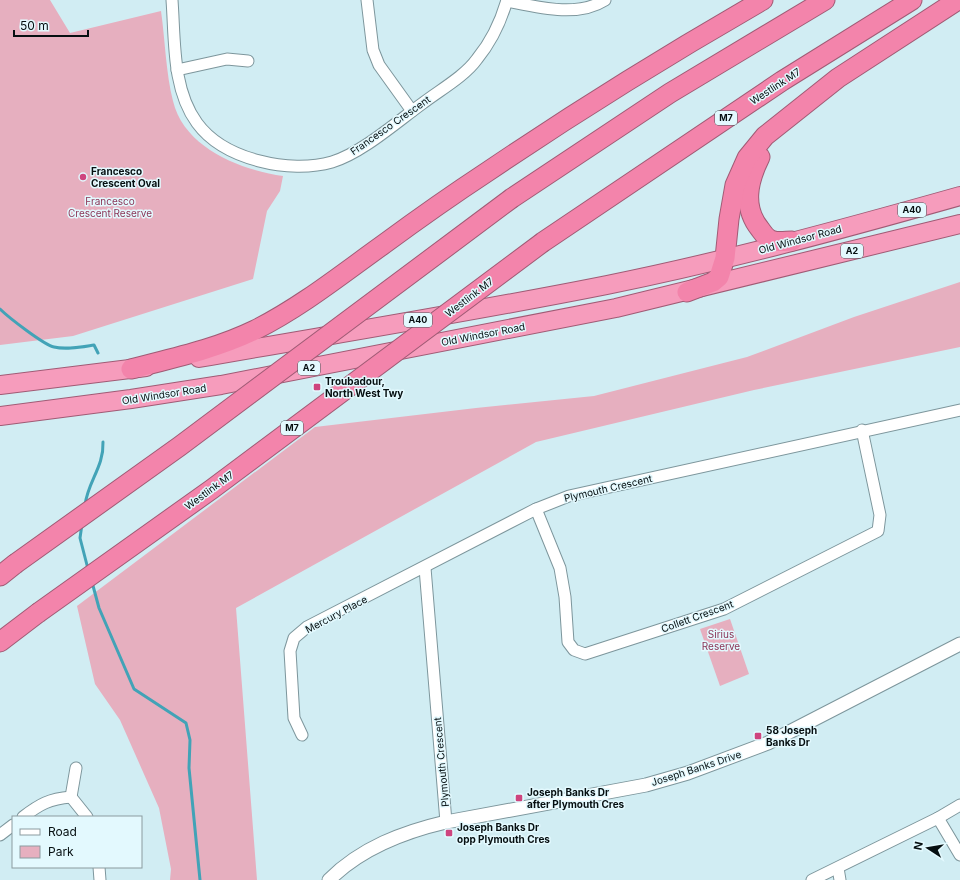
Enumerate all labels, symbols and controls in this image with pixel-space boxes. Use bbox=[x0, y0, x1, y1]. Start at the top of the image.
scale bar bbox=[14, 12, 88, 38]
text: 50 m bbox=[20, 18, 49, 33]
street label: Westlink M7 bbox=[748, 65, 803, 107]
street label: Francesco Crescent bbox=[348, 92, 433, 157]
road number: M7 bbox=[715, 111, 737, 125]
place label: Francesco Crescent Oval bbox=[91, 165, 160, 189]
marker: Francesco Crescent Oval bbox=[78, 172, 88, 182]
park label: Francesco Crescent Reserve bbox=[68, 195, 152, 219]
road number: A40 bbox=[898, 203, 926, 217]
street label: Old Windsor Road bbox=[757, 222, 843, 256]
road number: A2 bbox=[841, 244, 863, 258]
street label: Westlink M7 bbox=[442, 275, 496, 319]
road number: A40 bbox=[404, 313, 432, 327]
street label: Old Windsor Road bbox=[440, 320, 526, 348]
road number: A2 bbox=[298, 361, 320, 375]
place label: Troubadour, North West Twy bbox=[325, 375, 403, 400]
street label: Old Windsor Road bbox=[121, 381, 207, 407]
marker: Troubadour, North West Twy bbox=[312, 382, 322, 392]
road number: M7 bbox=[281, 421, 303, 435]
street label: Westlink M7 bbox=[182, 468, 236, 512]
street label: Plymouth Crescent bbox=[563, 472, 654, 504]
street label: Mercury Place bbox=[303, 593, 369, 635]
street label: Collett Crescent bbox=[659, 597, 735, 635]
park label: Sirius Reserve bbox=[702, 628, 740, 652]
street label: Plymouth Crescent bbox=[431, 716, 451, 807]
place label: 58 Joseph Banks Dr bbox=[766, 724, 817, 748]
marker: 58 Joseph Banks Dr bbox=[753, 731, 763, 741]
street label: Joseph Banks Drive bbox=[649, 748, 743, 788]
place label: Joseph Banks Dr after Plymouth Cres bbox=[527, 786, 625, 811]
marker: Joseph Banks Dr after Plymouth Cres bbox=[514, 793, 524, 803]
legend bbox=[12, 816, 142, 868]
place label: Joseph Banks Dr opp Plymouth Cres bbox=[457, 821, 550, 846]
text: Road bbox=[48, 824, 77, 839]
marker: Joseph Banks Dr opp Plymouth Cres bbox=[444, 828, 454, 838]
north arrow bbox=[908, 828, 948, 868]
text: N bbox=[910, 840, 926, 851]
text: Park bbox=[48, 844, 74, 859]

